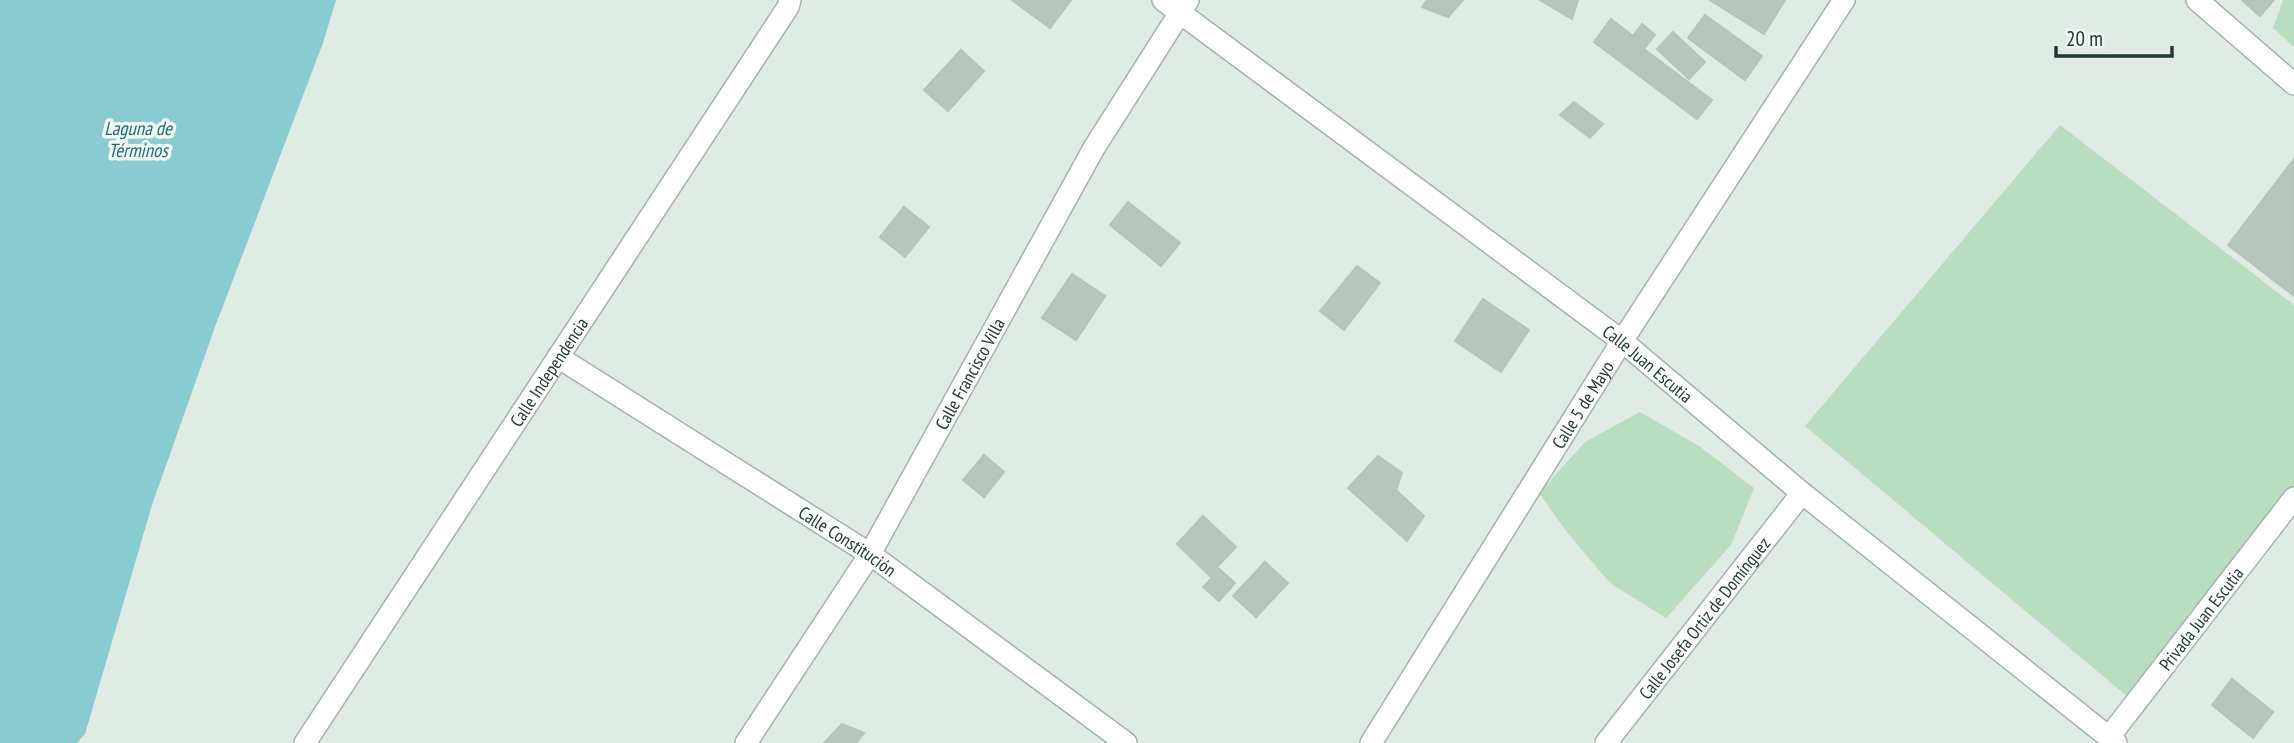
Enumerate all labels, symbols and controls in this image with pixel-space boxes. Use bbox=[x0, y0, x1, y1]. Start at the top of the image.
scale bar bbox=[2056, 14, 2172, 58]
text: 20 m bbox=[2066, 25, 2103, 52]
water label: Laguna de Términos bbox=[104, 116, 173, 162]
street label: Calle Independencia bbox=[504, 313, 593, 431]
street label: Calle Francisco Villa bbox=[929, 314, 1009, 433]
street label: Calle Juan Escutia bbox=[1598, 319, 1698, 407]
street label: Calle 5 de Mayo bbox=[1546, 356, 1618, 453]
street label: Calle Constitución bbox=[795, 500, 901, 581]
street label: Calle Josefa Ortiz de Domínguez bbox=[1634, 532, 1775, 703]
street label: Privada Juan Escutia bbox=[2154, 562, 2248, 675]

